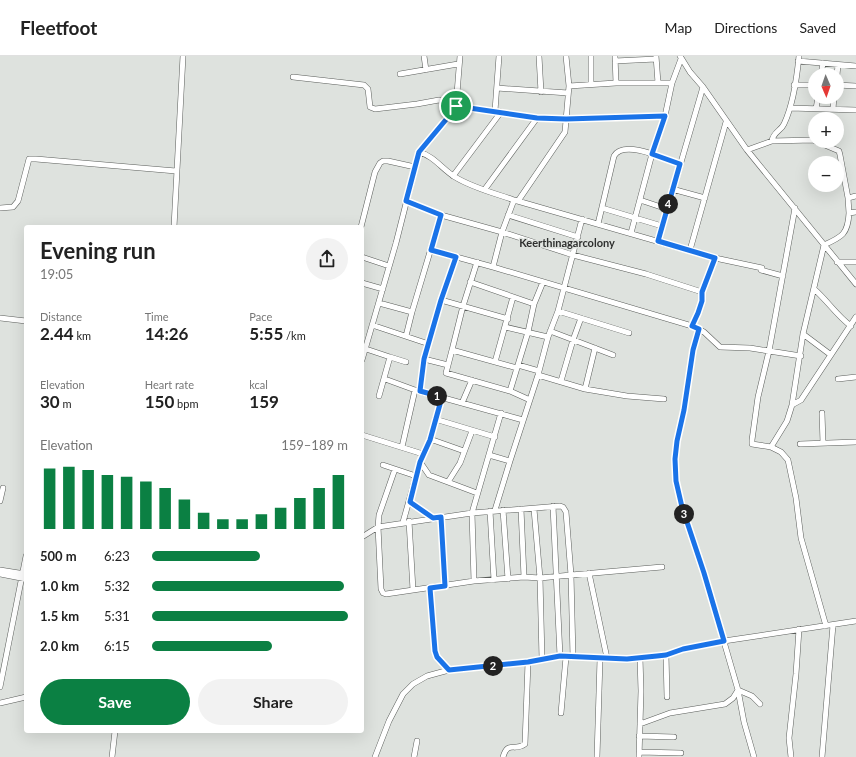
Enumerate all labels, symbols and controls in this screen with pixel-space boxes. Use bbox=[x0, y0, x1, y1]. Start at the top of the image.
text: Fleetfoot bbox=[20, 16, 97, 39]
text: Map bbox=[665, 19, 692, 36]
text: Directions bbox=[714, 19, 777, 36]
text: Saved bbox=[799, 19, 836, 36]
north arrow bbox=[808, 68, 844, 104]
map controls bbox=[808, 68, 844, 192]
pin bbox=[439, 89, 473, 123]
icon: arrive bbox=[445, 95, 467, 117]
button: + bbox=[808, 112, 844, 148]
button: − bbox=[808, 156, 844, 192]
pin: 4 bbox=[658, 194, 678, 214]
text: 4 bbox=[665, 197, 671, 210]
district label: Keerthinagarcolony bbox=[519, 236, 615, 249]
text: Evening run bbox=[40, 237, 156, 264]
button: share bbox=[306, 238, 348, 280]
text: 19:05 bbox=[40, 266, 73, 282]
text: Distance bbox=[40, 310, 82, 323]
text: Time bbox=[145, 310, 169, 323]
text: Pace bbox=[249, 310, 272, 323]
text: 2.44 bbox=[40, 323, 74, 344]
text: 14:26 bbox=[145, 323, 188, 344]
text: 5:55 bbox=[249, 323, 283, 344]
text: km bbox=[74, 329, 91, 342]
text: /km bbox=[283, 329, 306, 342]
text: Elevation bbox=[40, 378, 85, 391]
text: Heart rate bbox=[145, 378, 194, 391]
text: kcal bbox=[249, 378, 268, 391]
pin: 1 bbox=[427, 386, 447, 406]
text: 1 bbox=[434, 389, 440, 402]
text: 30 bbox=[40, 391, 60, 412]
text: 150 bbox=[145, 391, 174, 412]
text: 159 bbox=[249, 391, 279, 412]
text: m bbox=[60, 397, 72, 410]
text: bpm bbox=[174, 397, 198, 410]
text: Elevation bbox=[40, 437, 93, 453]
text: 159–189 m bbox=[281, 437, 348, 453]
pin: 3 bbox=[674, 504, 694, 524]
text: 3 bbox=[681, 507, 687, 520]
text: 500 m bbox=[40, 548, 77, 564]
text: 6:23 bbox=[104, 548, 130, 564]
text: 1.0 km bbox=[40, 578, 79, 594]
text: 5:32 bbox=[104, 578, 130, 594]
text: 1.5 km bbox=[40, 608, 79, 624]
text: 5:31 bbox=[104, 608, 130, 624]
text: 2.0 km bbox=[40, 638, 79, 654]
text: 6:15 bbox=[104, 638, 130, 654]
pin: 2 bbox=[483, 656, 503, 676]
text: 2 bbox=[490, 659, 496, 672]
button: Save bbox=[40, 679, 190, 725]
button: Share bbox=[198, 679, 348, 725]

